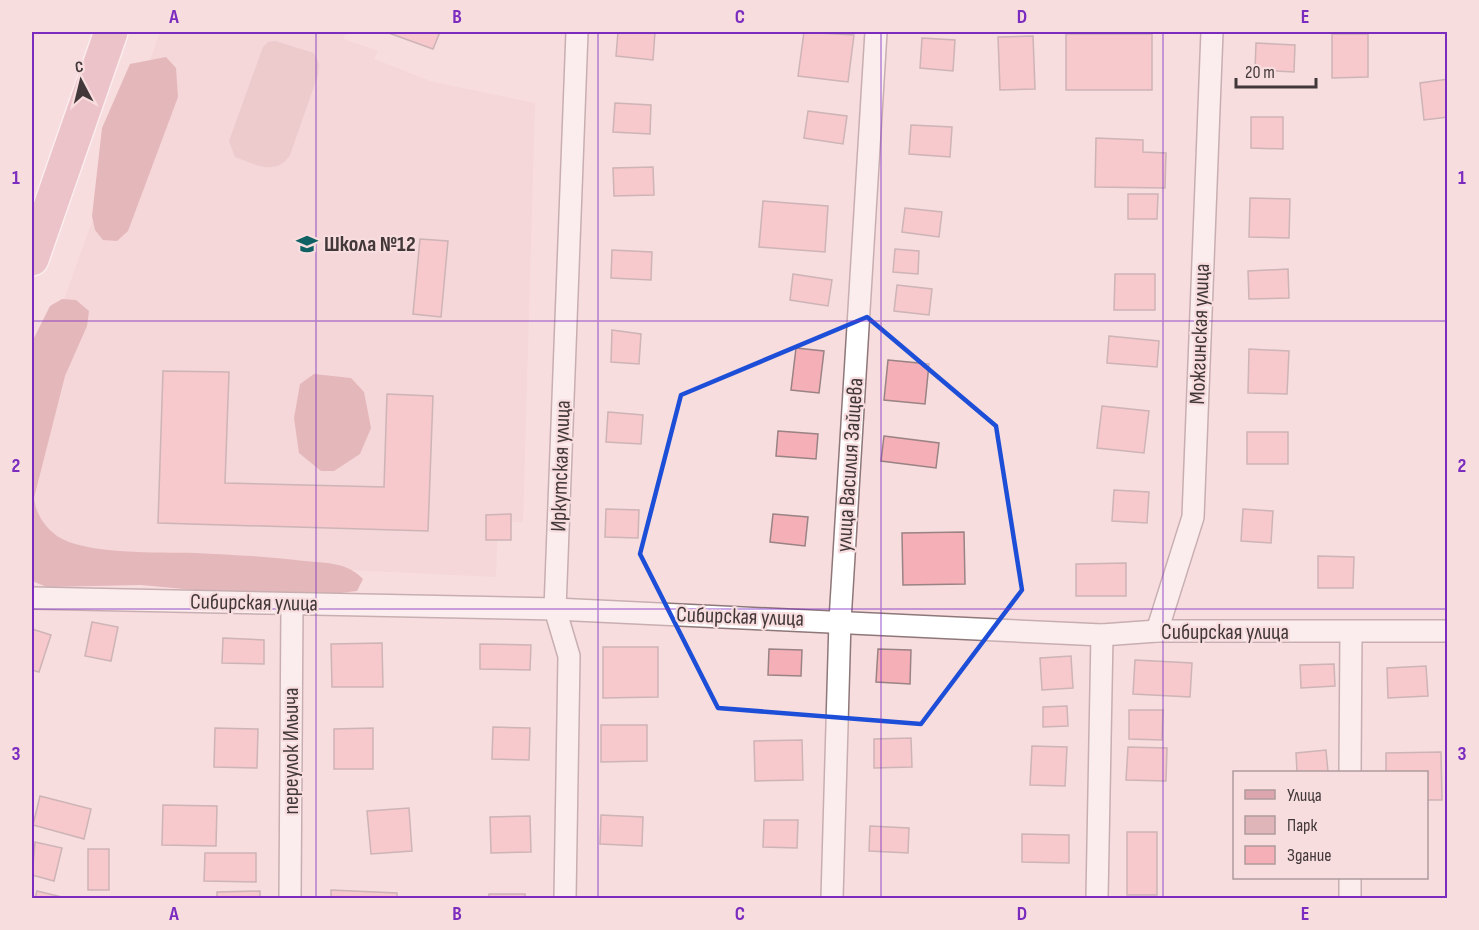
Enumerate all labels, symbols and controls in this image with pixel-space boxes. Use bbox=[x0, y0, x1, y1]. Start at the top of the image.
text: A bbox=[168, 5, 179, 29]
text: B bbox=[452, 5, 462, 29]
text: C bbox=[735, 5, 745, 29]
text: D bbox=[1017, 5, 1027, 29]
text: E bbox=[1301, 5, 1309, 29]
north arrow bbox=[51, 51, 111, 111]
scale bar bbox=[1236, 51, 1316, 89]
text: С bbox=[74, 58, 85, 78]
text: 20 m bbox=[1245, 62, 1275, 83]
text: 1 bbox=[12, 166, 20, 190]
text: 1 bbox=[1458, 166, 1466, 190]
place label: Школа №12 bbox=[324, 231, 416, 258]
school or university icon: Школа №12 bbox=[295, 232, 319, 256]
street label: Можгинская улица bbox=[1184, 263, 1216, 405]
street label: улица Василия Зайцева bbox=[830, 377, 870, 553]
street label: Иркутская улица bbox=[545, 400, 577, 532]
text: 2 bbox=[12, 454, 20, 478]
text: 2 bbox=[1458, 454, 1466, 478]
street label: Сибирская улица bbox=[190, 588, 318, 618]
street label: Сибирская улица bbox=[676, 601, 804, 633]
street label: Сибирская улица bbox=[1161, 619, 1289, 646]
street label: переулок Ильича bbox=[278, 688, 305, 815]
text: 3 bbox=[12, 742, 21, 766]
text: 3 bbox=[1458, 742, 1467, 766]
legend bbox=[1233, 771, 1428, 879]
text: Улица bbox=[1287, 785, 1322, 806]
text: Парк bbox=[1287, 815, 1318, 836]
text: Здание bbox=[1287, 845, 1332, 866]
text: A bbox=[168, 902, 179, 926]
text: B bbox=[452, 902, 462, 926]
text: C bbox=[735, 902, 745, 926]
text: D bbox=[1017, 902, 1027, 926]
text: E bbox=[1301, 902, 1309, 926]

